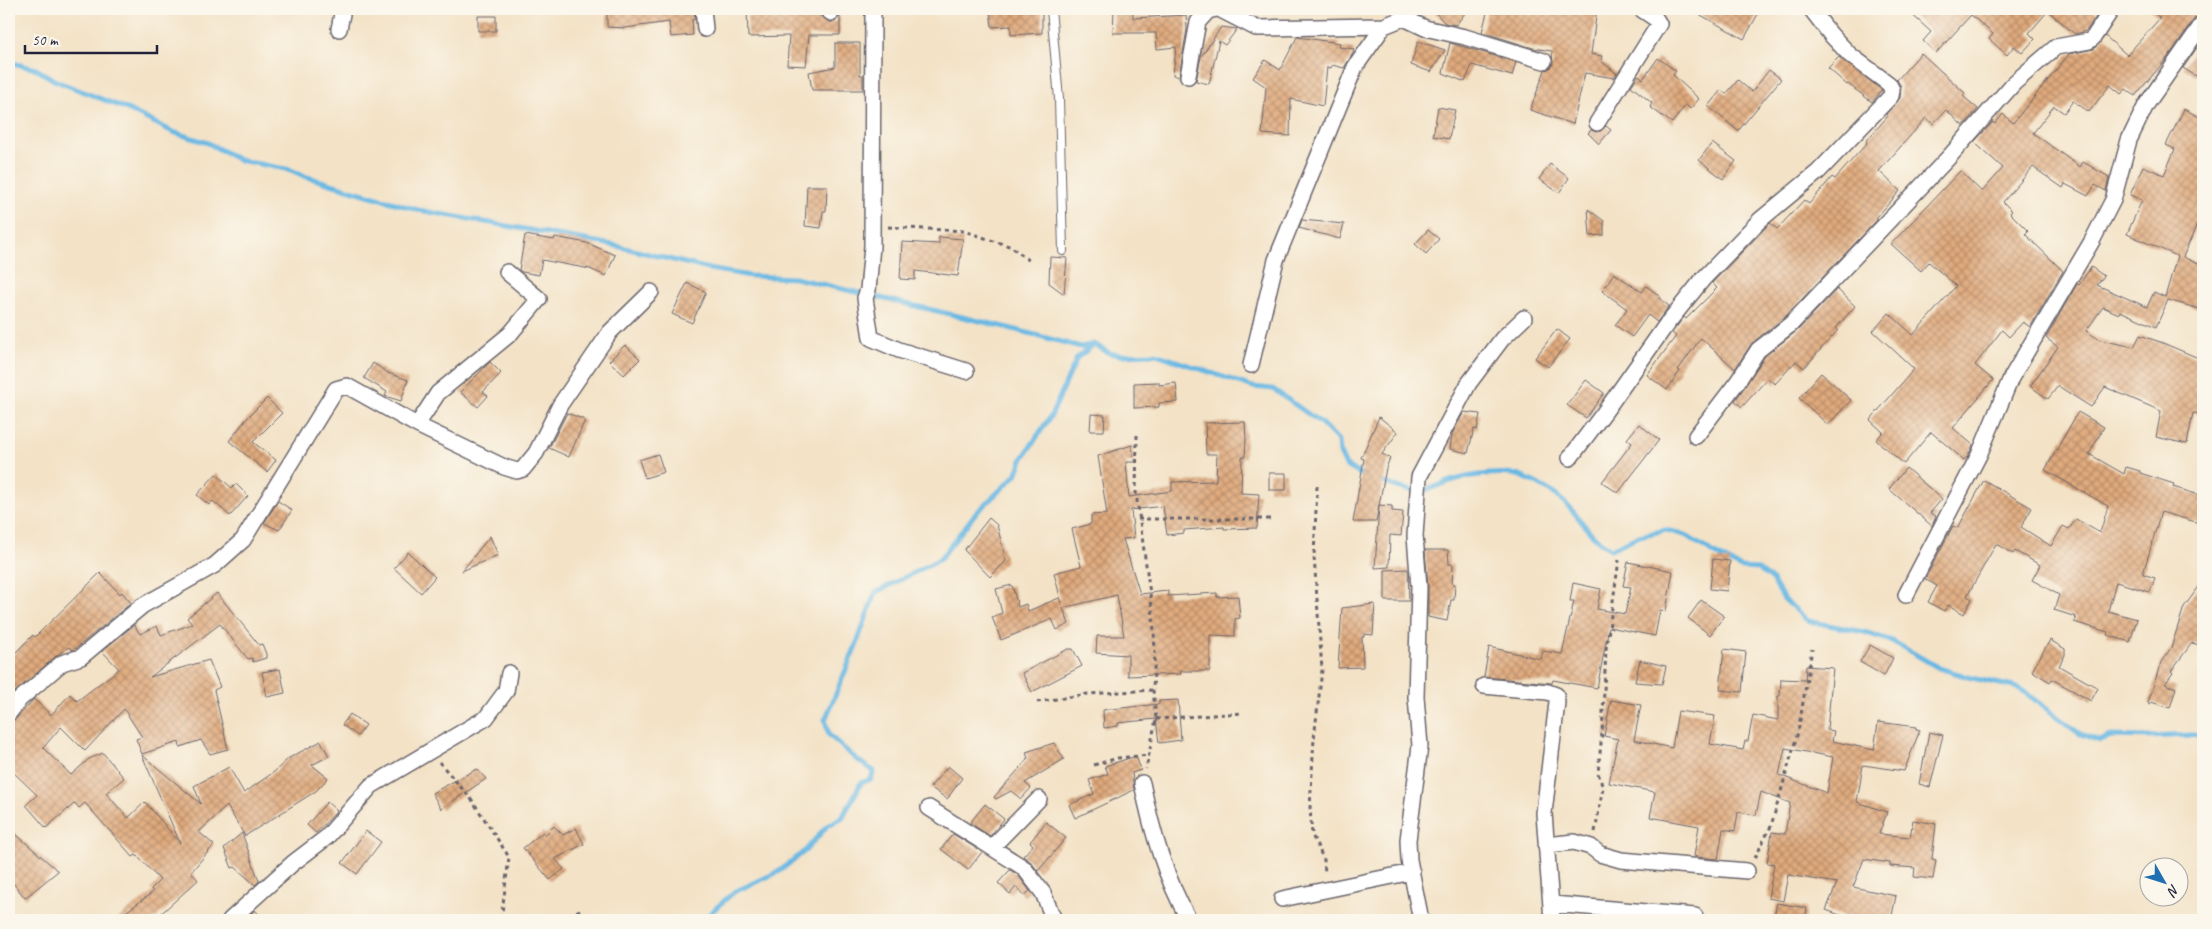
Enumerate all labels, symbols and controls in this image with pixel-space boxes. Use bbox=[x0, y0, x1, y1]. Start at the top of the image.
scale bar bbox=[25, 22, 158, 54]
text: 50 m bbox=[32, 31, 59, 50]
north arrow bbox=[2140, 856, 2190, 906]
text: N bbox=[2163, 881, 2183, 900]

